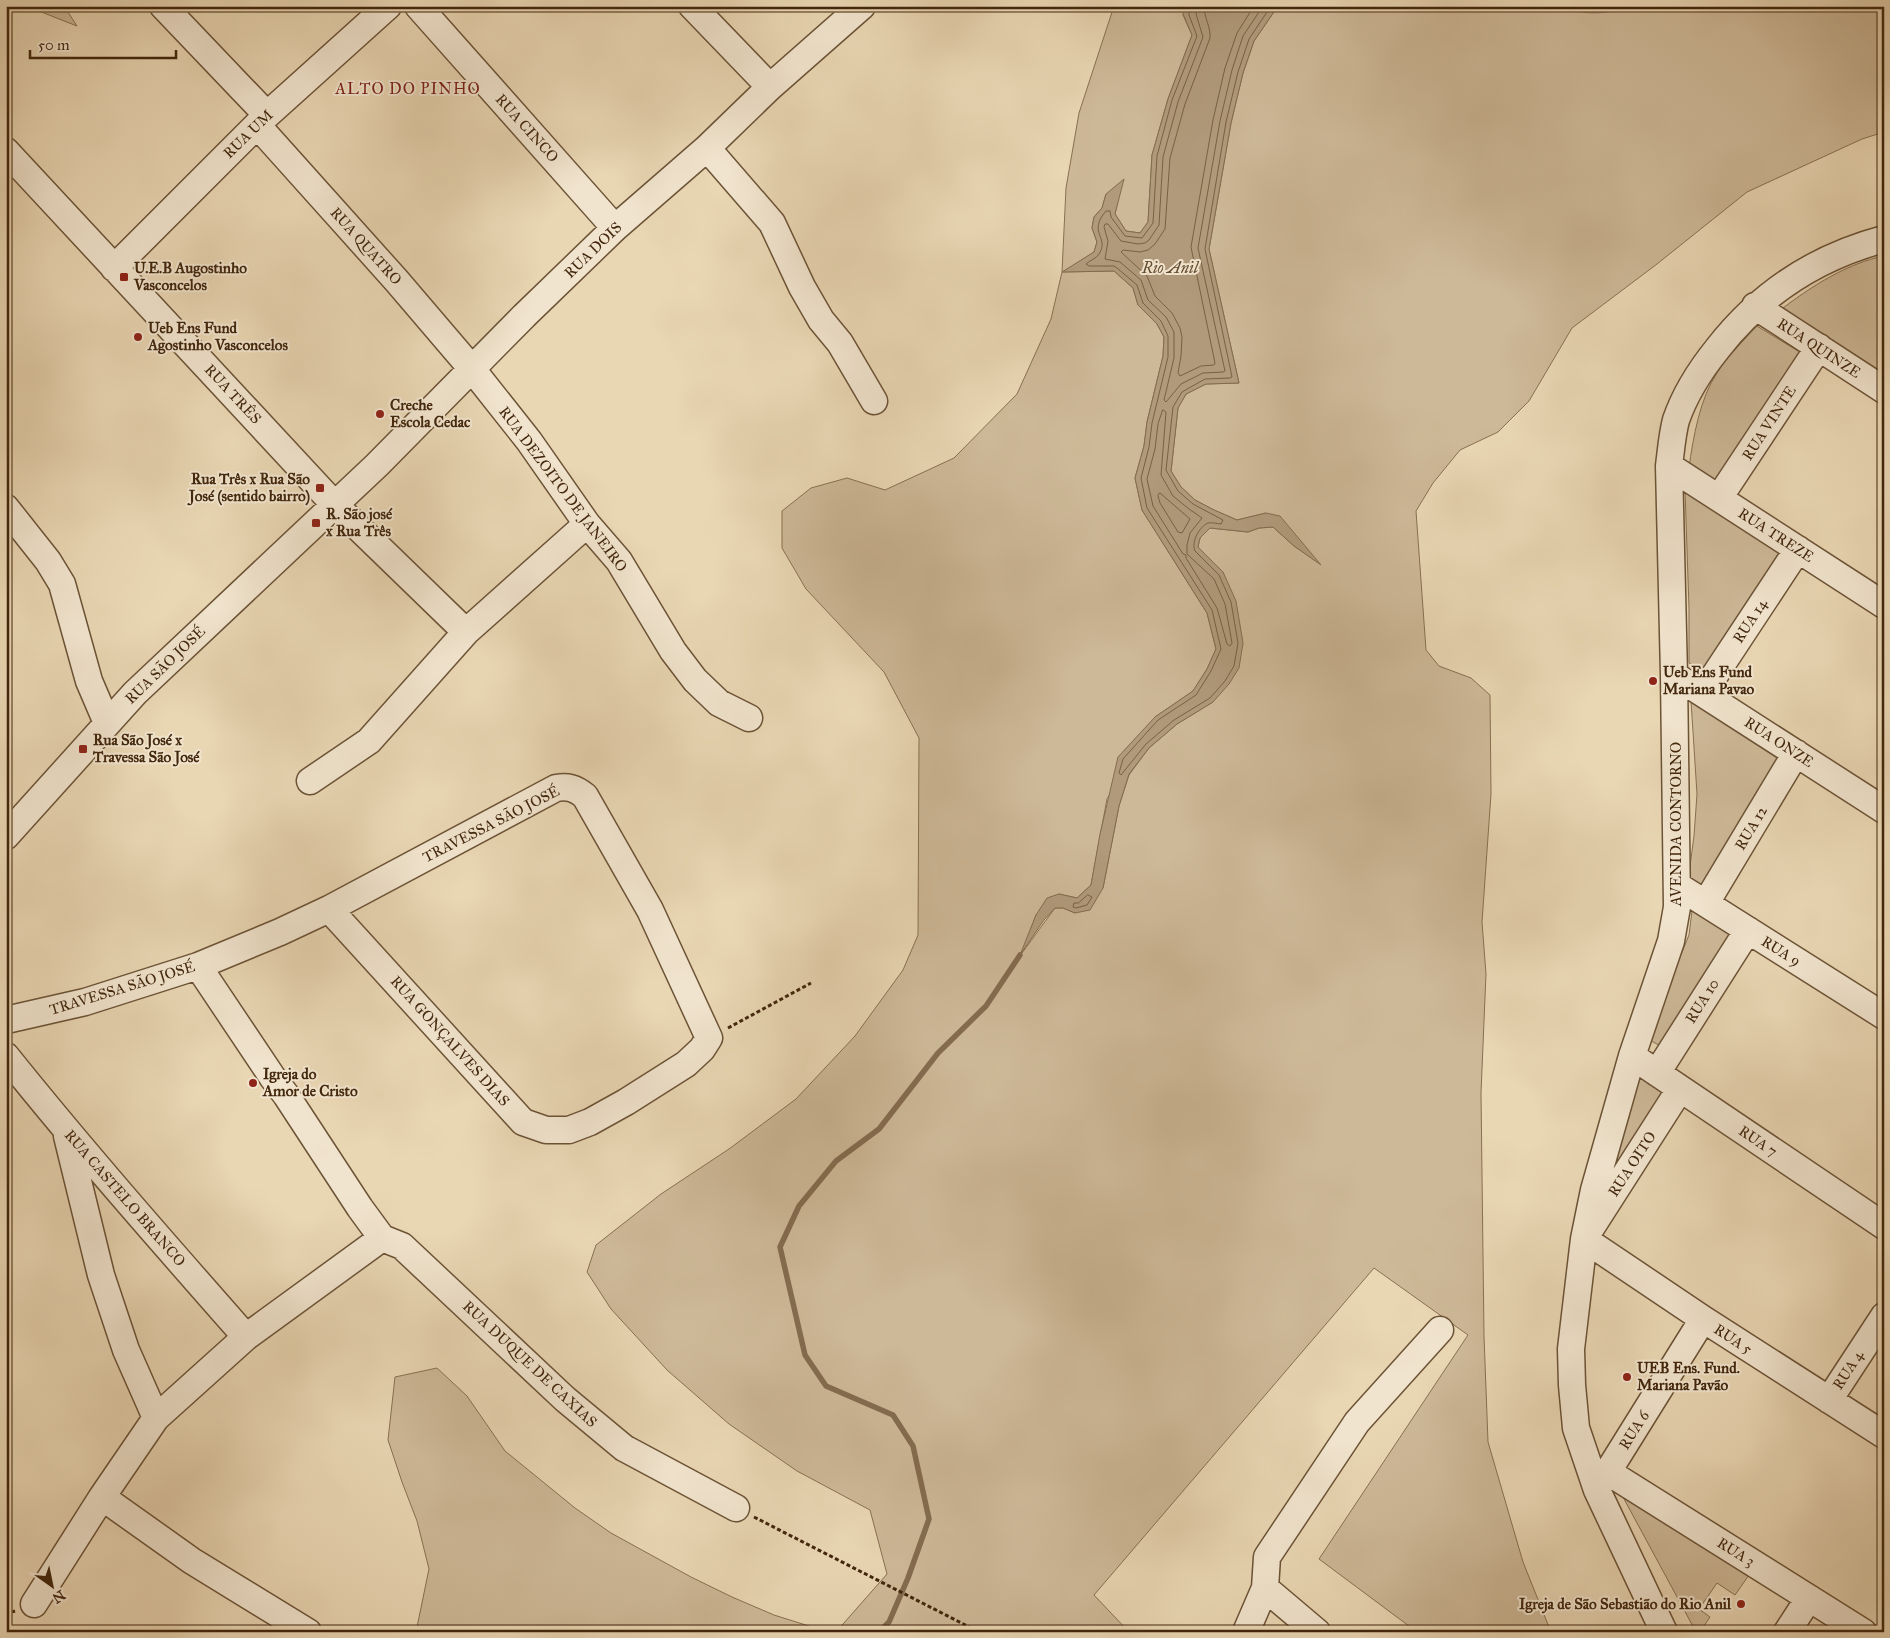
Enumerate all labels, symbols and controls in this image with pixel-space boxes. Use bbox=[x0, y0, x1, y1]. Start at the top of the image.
scale bar bbox=[30, 28, 176, 60]
text: 50 m bbox=[38, 36, 70, 54]
district label: ALTO DO PINHO bbox=[334, 79, 481, 98]
street label: RUA CINCO bbox=[492, 90, 562, 166]
street label: RUA UM bbox=[219, 106, 277, 162]
street label: RUA QUATRO bbox=[326, 204, 406, 288]
street label: RUA DOIS bbox=[561, 218, 625, 282]
water label: Rio Anil bbox=[1141, 258, 1200, 277]
place label: U.E.B Augostinho Vasconcelos bbox=[133, 259, 247, 294]
marker: U.E.B Augostinho Vasconcelos bbox=[118, 271, 130, 283]
street label: RUA QUINZE bbox=[1774, 314, 1864, 382]
place label: Ueb Ens Fund Agostinho Vasconcelos bbox=[147, 319, 288, 355]
marker: Ueb Ens Fund Agostinho Vasconcelos bbox=[132, 331, 144, 343]
street label: RUA TRÊS bbox=[201, 360, 265, 428]
street label: RUA VINTE bbox=[1738, 382, 1800, 464]
place label: Creche Escola Cedac bbox=[390, 396, 471, 431]
street label: RUA DEZOITO DE JANEIRO bbox=[494, 403, 631, 576]
marker: Creche Escola Cedac bbox=[374, 408, 386, 420]
place label: Rua Três x Rua São José (sentido bairro) bbox=[187, 470, 310, 506]
marker: Rua Três x Rua São José (sentido bairro) bbox=[314, 482, 326, 494]
street label: RUA TREZE bbox=[1735, 504, 1817, 566]
place label: R. São josé x Rua Três bbox=[325, 505, 393, 540]
marker: R. São josé x Rua Três bbox=[310, 517, 322, 529]
street label: RUA 14 bbox=[1729, 595, 1771, 646]
street label: RUA SÃO JOSÉ bbox=[121, 621, 210, 708]
place label: Ueb Ens Fund Mariana Pavao bbox=[1663, 663, 1755, 698]
marker: Ueb Ens Fund Mariana Pavao bbox=[1647, 675, 1659, 687]
street label: RUA ONZE bbox=[1741, 713, 1817, 771]
place label: Rua São José x Travessa São José bbox=[92, 731, 200, 767]
street label: AVENIDA CONTORNO bbox=[1667, 742, 1685, 907]
marker: Rua São José x Travessa São José bbox=[77, 743, 89, 755]
street label: TRAVESSA SÃO JOSÉ bbox=[419, 781, 563, 867]
street label: RUA 12 bbox=[1731, 802, 1771, 853]
street label: RUA 9 bbox=[1758, 932, 1804, 970]
street label: TRAVESSA SÃO JOSÉ bbox=[47, 956, 197, 1020]
street label: RUA GONÇALVES DIAS bbox=[387, 972, 513, 1110]
street label: RUA 10 bbox=[1681, 975, 1723, 1027]
place label: Igreja do Amor de Cristo bbox=[262, 1065, 358, 1100]
marker: Igreja do Amor de Cristo bbox=[247, 1077, 259, 1089]
street label: RUA 7 bbox=[1735, 1122, 1781, 1160]
street label: RUA CASTELO BRANCO bbox=[61, 1126, 189, 1270]
street label: RUA OITO bbox=[1604, 1128, 1660, 1200]
street label: RUA DUQUE DE CAXIAS bbox=[459, 1297, 601, 1431]
street label: RUA 5 bbox=[1711, 1320, 1755, 1358]
street label: RUA 4 bbox=[1829, 1347, 1868, 1393]
place label: UEB Ens. Fund. Mariana Pavão bbox=[1637, 1359, 1740, 1394]
marker: UEB Ens. Fund. Mariana Pavão bbox=[1621, 1371, 1633, 1383]
street label: RUA 6 bbox=[1615, 1406, 1654, 1453]
street label: RUA 3 bbox=[1714, 1534, 1758, 1570]
north arrow bbox=[28, 1560, 78, 1610]
text: N bbox=[49, 1586, 68, 1607]
place label: Igreja de São Sebastião do Rio Anil bbox=[1519, 1595, 1732, 1614]
marker: Igreja de São Sebastião do Rio Anil bbox=[1735, 1598, 1747, 1610]

